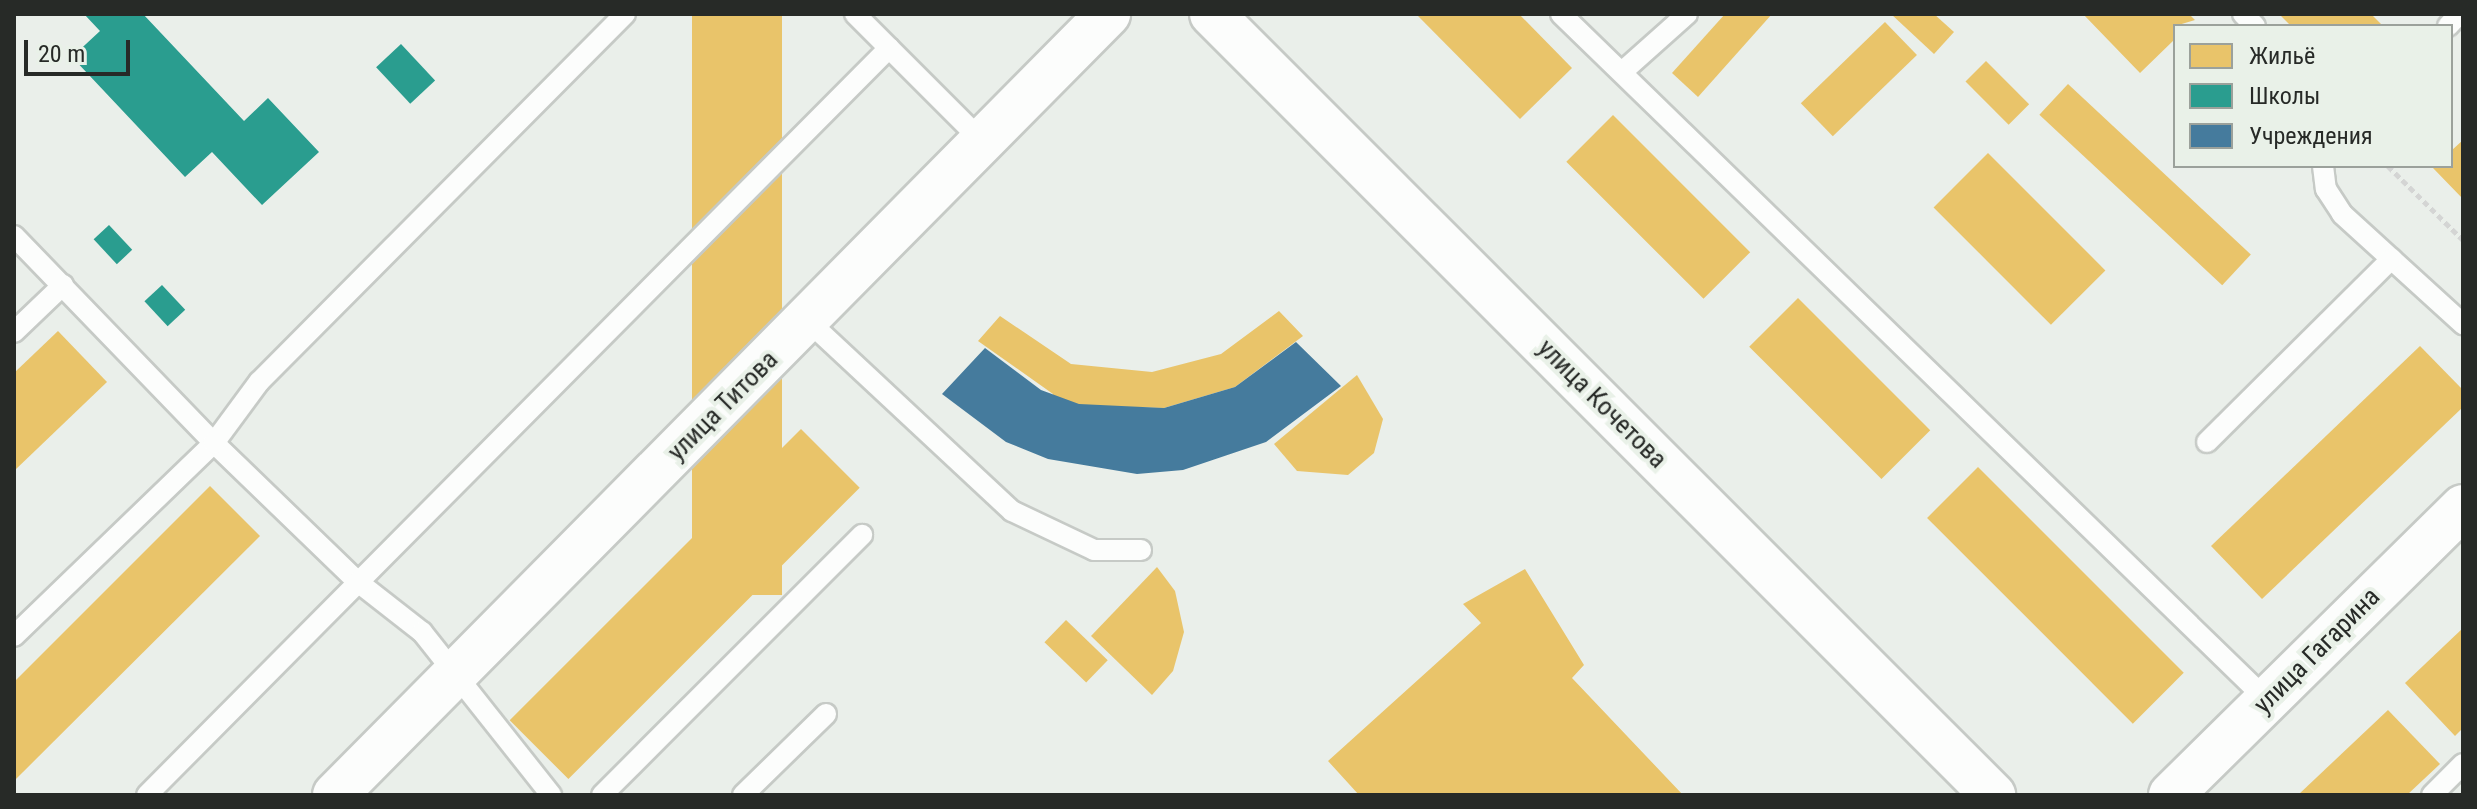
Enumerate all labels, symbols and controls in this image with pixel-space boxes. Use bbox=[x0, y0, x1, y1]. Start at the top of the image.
scale bar bbox=[28, 24, 134, 74]
legend bbox=[2173, 24, 2453, 168]
text: 20 m bbox=[38, 40, 85, 68]
text: Жильё bbox=[2249, 42, 2315, 70]
text: Школы bbox=[2249, 82, 2320, 110]
text: Учреждения bbox=[2249, 122, 2373, 150]
street label: улица Кочетова bbox=[1531, 333, 1673, 475]
street label: улица Титова bbox=[661, 344, 785, 468]
street label: улица Гагарина bbox=[2248, 582, 2386, 720]

